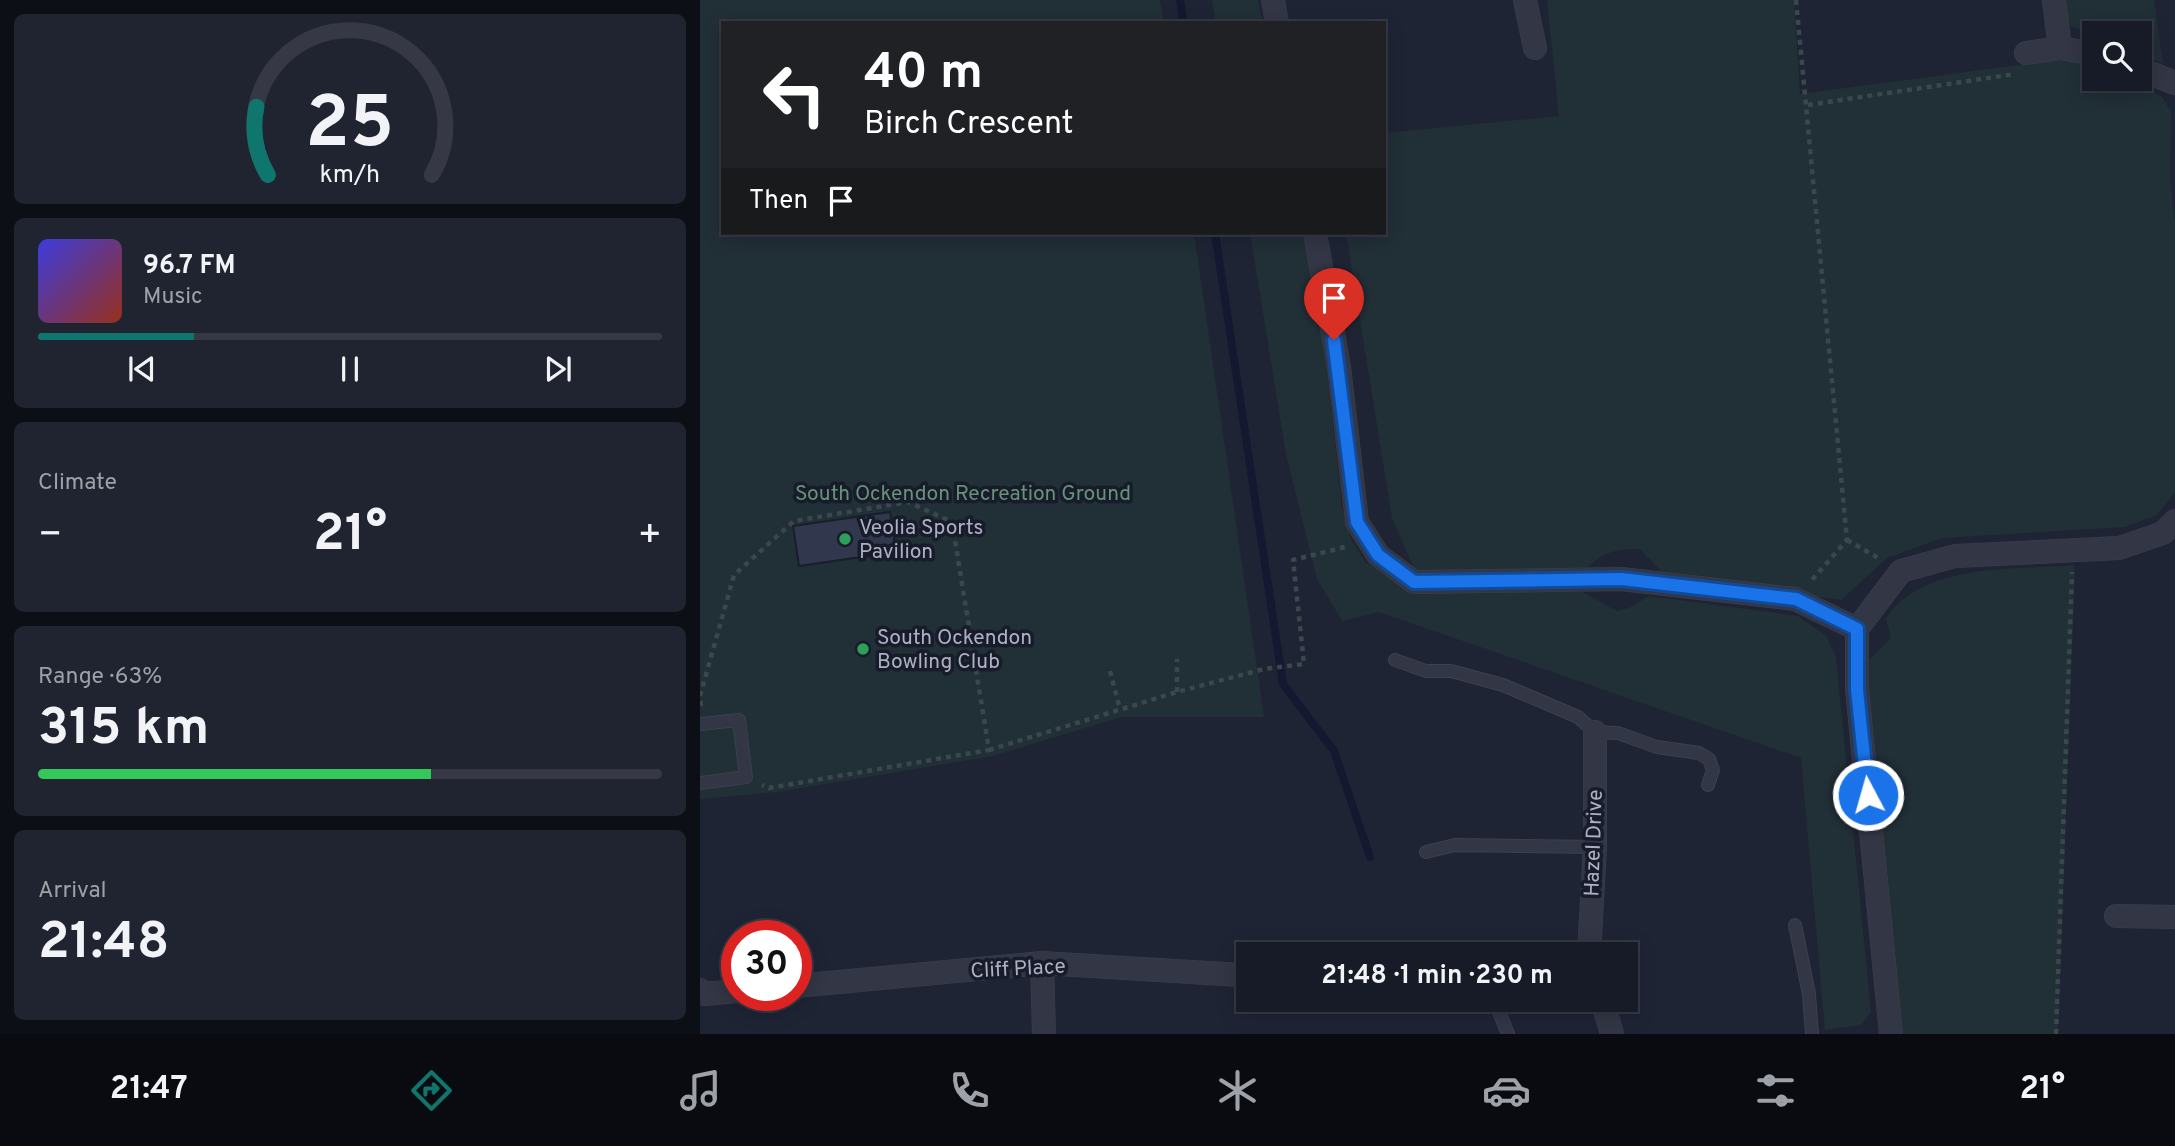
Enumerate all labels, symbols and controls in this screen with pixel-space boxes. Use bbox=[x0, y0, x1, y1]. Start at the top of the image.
map controls bbox=[2082, 21, 2152, 91]
button: search bbox=[2082, 21, 2152, 91]
text: 40 m bbox=[864, 44, 983, 106]
icon: left bbox=[749, 49, 840, 140]
text: 25 bbox=[306, 81, 395, 173]
text: Birch Crescent bbox=[864, 105, 1074, 145]
text: km/h bbox=[320, 160, 380, 192]
icon: arrive bbox=[822, 182, 860, 220]
text: Then bbox=[749, 185, 808, 218]
text: 96.7 FM bbox=[143, 250, 236, 283]
pin bbox=[1304, 268, 1364, 340]
icon: arrive bbox=[1315, 279, 1353, 317]
text: Music bbox=[143, 283, 203, 312]
icon: previous bbox=[123, 350, 161, 388]
icon: pause bbox=[331, 350, 369, 388]
icon: next bbox=[539, 350, 577, 388]
text: Climate bbox=[38, 469, 117, 498]
park label: South Ockendon Recreation Ground bbox=[795, 481, 1131, 508]
text: 21° bbox=[313, 503, 387, 569]
text: − bbox=[38, 512, 63, 561]
text: + bbox=[637, 512, 662, 561]
place label: Veolia Sports Pavilion bbox=[859, 515, 983, 566]
marker: Veolia Sports Pavilion bbox=[837, 531, 853, 547]
place label: South Ockendon Bowling Club bbox=[877, 625, 1032, 676]
marker: South Ockendon Bowling Club bbox=[855, 641, 871, 657]
text: Range · 63% bbox=[38, 663, 162, 692]
text: 315 km bbox=[38, 697, 209, 763]
position arrow bbox=[1831, 758, 1905, 832]
street label: Hazel Drive bbox=[1579, 789, 1610, 897]
text: Arrival bbox=[38, 877, 107, 906]
text: 21:48 bbox=[38, 911, 169, 977]
speed limit sign: 30 bbox=[721, 920, 812, 1011]
street label: Cliff Place bbox=[970, 954, 1067, 985]
text: 21:48 · 1 min · 230 m bbox=[1321, 960, 1553, 993]
icon: directions bbox=[407, 1066, 456, 1115]
icon: music bbox=[676, 1066, 725, 1115]
icon: phone bbox=[945, 1066, 994, 1115]
icon: climate bbox=[1213, 1066, 1262, 1115]
icon: car bbox=[1482, 1066, 1531, 1115]
icon: filters bbox=[1751, 1066, 1800, 1115]
text: 21:47 bbox=[110, 1070, 188, 1110]
text: 21° bbox=[2019, 1070, 2065, 1110]

